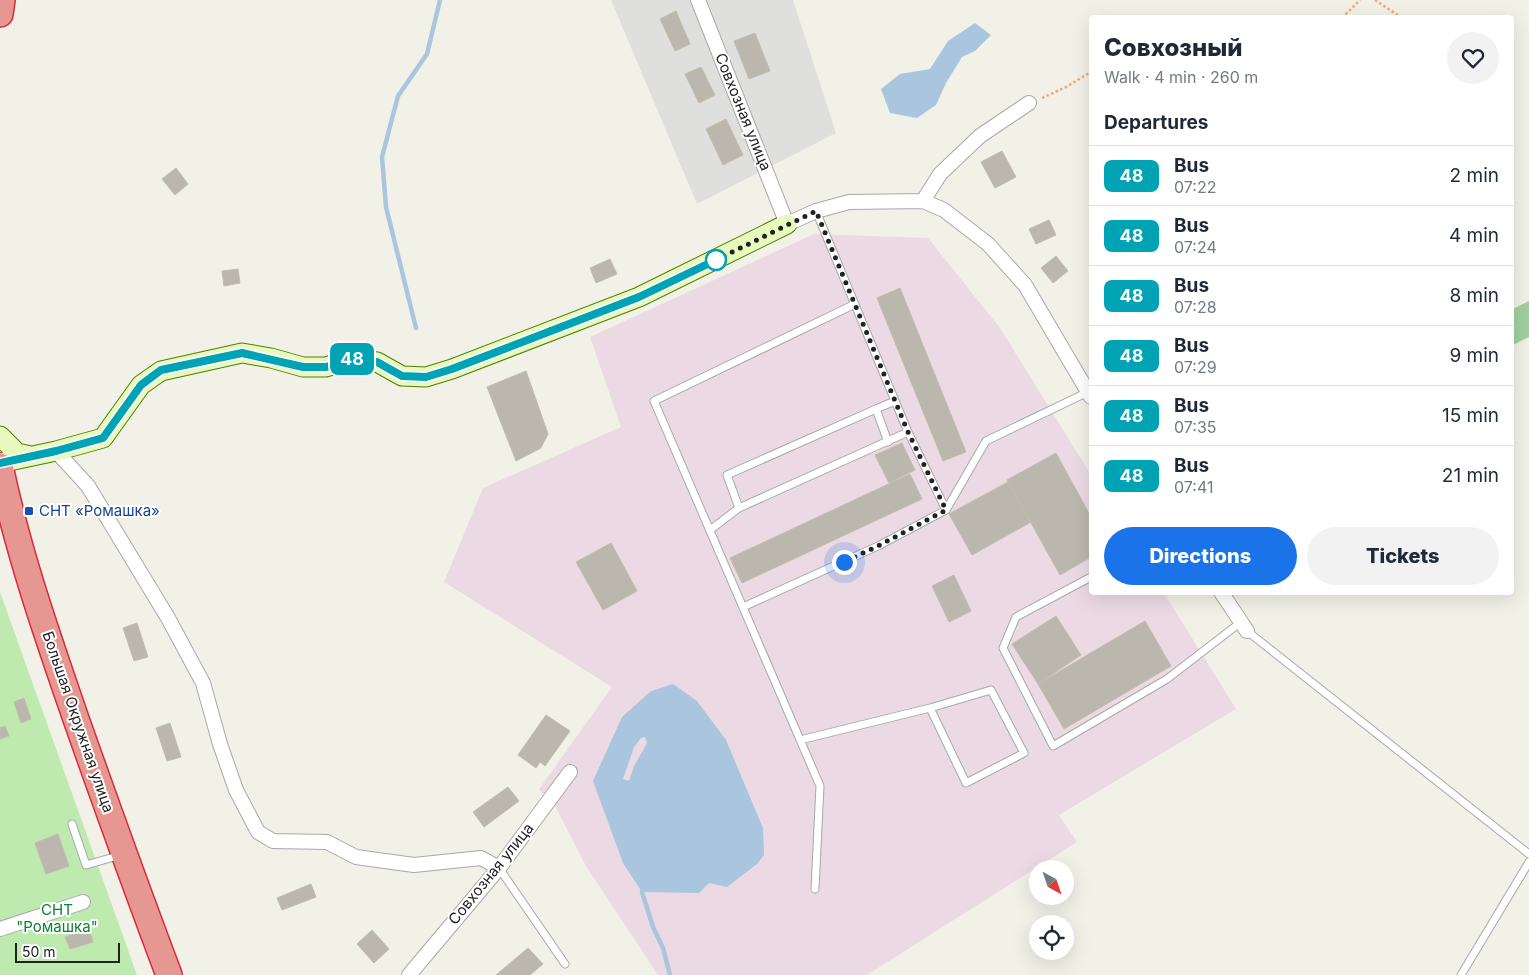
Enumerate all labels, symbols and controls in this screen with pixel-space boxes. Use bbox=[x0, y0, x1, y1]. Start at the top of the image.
button: heart bbox=[1447, 32, 1499, 84]
text: Совхозный bbox=[1104, 33, 1243, 62]
street label: Совхозная улица bbox=[711, 50, 776, 173]
text: Walk · 4 min · 260 m bbox=[1104, 67, 1258, 87]
text: Departures bbox=[1104, 111, 1208, 134]
text: Bus bbox=[1174, 154, 1209, 177]
text: 2 min bbox=[1450, 164, 1499, 187]
text: 48 bbox=[1120, 165, 1143, 186]
text: 07:22 bbox=[1174, 177, 1216, 197]
text: Bus bbox=[1174, 214, 1209, 237]
text: 4 min bbox=[1449, 224, 1499, 247]
text: 48 bbox=[1120, 225, 1143, 246]
text: 07:24 bbox=[1174, 237, 1217, 257]
unlabelled marker bbox=[705, 249, 727, 271]
text: Bus bbox=[1174, 274, 1209, 297]
text: 8 min bbox=[1449, 284, 1499, 307]
text: 48 bbox=[1120, 285, 1143, 306]
text: 07:28 bbox=[1174, 297, 1217, 317]
text: Bus bbox=[1174, 334, 1209, 357]
line badge: 48 bbox=[330, 343, 374, 375]
text: 9 min bbox=[1449, 344, 1499, 367]
text: 48 bbox=[1120, 345, 1143, 366]
text: 48 bbox=[340, 348, 364, 369]
text: 07:29 bbox=[1174, 357, 1217, 377]
text: Bus bbox=[1174, 394, 1209, 417]
text: 15 min bbox=[1442, 404, 1499, 427]
text: 48 bbox=[1120, 405, 1143, 426]
text: 07:35 bbox=[1174, 417, 1217, 437]
text: Bus bbox=[1174, 454, 1209, 477]
text: 21 min bbox=[1442, 464, 1499, 487]
text: 48 bbox=[1120, 465, 1143, 486]
text: 07:41 bbox=[1174, 477, 1213, 497]
place label: СНТ «Ромашка» bbox=[39, 501, 160, 520]
marker: СНТ «Ромашка» bbox=[23, 505, 35, 517]
button: Directions bbox=[1104, 527, 1297, 585]
button: Tickets bbox=[1307, 527, 1499, 585]
your location bbox=[832, 550, 857, 575]
street label: Большая Окружная улица bbox=[38, 629, 118, 815]
street label: Совхозная улица bbox=[444, 819, 537, 928]
north arrow bbox=[1029, 860, 1074, 905]
map controls bbox=[1029, 860, 1074, 960]
park label: СНТ "Ромашка" bbox=[16, 900, 98, 936]
button: locate bbox=[1029, 915, 1074, 960]
scale bar bbox=[15, 940, 120, 963]
text: 50 m bbox=[22, 943, 56, 960]

